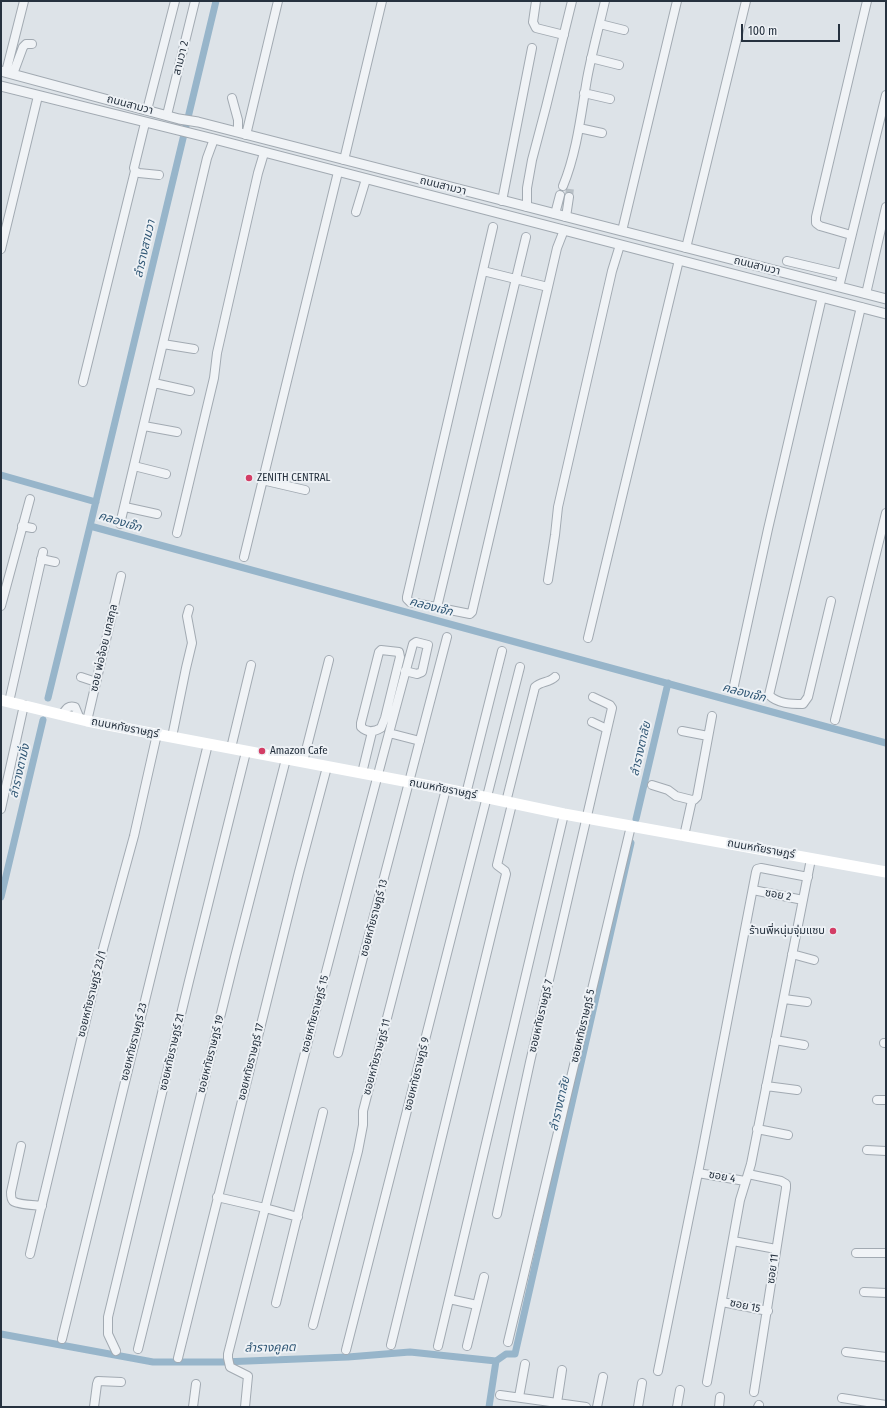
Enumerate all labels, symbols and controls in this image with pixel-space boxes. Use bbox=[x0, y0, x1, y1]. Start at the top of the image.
scale bar bbox=[743, 16, 842, 42]
text: 100 m bbox=[748, 24, 777, 38]
street label: สามวา 2 bbox=[170, 40, 192, 76]
street label: ถนนสามวา bbox=[105, 92, 155, 118]
street label: ถนนสามวา bbox=[418, 174, 468, 198]
water label: ลำรางสามวา bbox=[131, 219, 159, 279]
street label: ถนนสามวา bbox=[732, 254, 782, 278]
place label: ZENITH CENTRAL bbox=[257, 471, 330, 485]
marker: ZENITH CENTRAL bbox=[244, 473, 254, 483]
water label: คลองเจ๊ก bbox=[97, 509, 143, 535]
water label: คลองเจ๊ก bbox=[408, 594, 454, 620]
street label: ซอย พ่อจ้อย นกสกุล bbox=[88, 603, 120, 693]
water label: คลองเจ๊ก bbox=[721, 680, 767, 706]
street label: ถนนหทัยราษฎร์ bbox=[90, 715, 160, 741]
water label: ลำรางตาลัย bbox=[628, 720, 654, 778]
water label: ลำรางตามั่ง bbox=[7, 742, 33, 800]
place label: Amazon Cafe bbox=[270, 744, 328, 758]
marker: Amazon Cafe bbox=[257, 746, 267, 756]
street label: ถนนหทัยราษฎร์ bbox=[408, 776, 478, 802]
street label: ถนนหทัยราษฎร์ bbox=[726, 837, 796, 861]
street label: ซอยหทัยราษฎร์ 13 bbox=[357, 878, 391, 958]
street label: ซอย 2 bbox=[764, 886, 792, 904]
place label: ร้านพี่หนุ่มจุ่มแซบ bbox=[749, 924, 825, 938]
marker: ร้านพี่หนุ่มจุ่มแซบ bbox=[828, 926, 838, 936]
street label: ซอยหทัยราษฎร์ 23/1 bbox=[75, 949, 109, 1039]
street label: ซอยหทัยราษฎร์ 15 bbox=[298, 974, 332, 1054]
street label: ซอยหทัยราษฎร์ 7 bbox=[526, 978, 556, 1054]
street label: ซอยหทัยราษฎร์ 5 bbox=[568, 988, 598, 1064]
street label: ซอยหทัยราษฎร์ 23 bbox=[118, 1002, 150, 1082]
street label: ซอยหทัยราษฎร์ 21 bbox=[157, 1012, 187, 1092]
street label: ซอยหทัยราษฎร์ 19 bbox=[195, 1014, 227, 1094]
street label: ซอยหทัยราษฎร์ 11 bbox=[360, 1017, 394, 1097]
street label: ซอยหทัยราษฎร์ 17 bbox=[235, 1022, 267, 1102]
street label: ซอยหทัยราษฎร์ 9 bbox=[401, 1036, 433, 1112]
water label: ลำรางตาลัย bbox=[547, 1075, 573, 1133]
street label: ซอย 4 bbox=[708, 1168, 736, 1186]
street label: ซอย 11 bbox=[764, 1253, 782, 1285]
street label: ซอย 15 bbox=[729, 1296, 761, 1316]
water label: ลำรางคูคต bbox=[244, 1340, 296, 1356]

